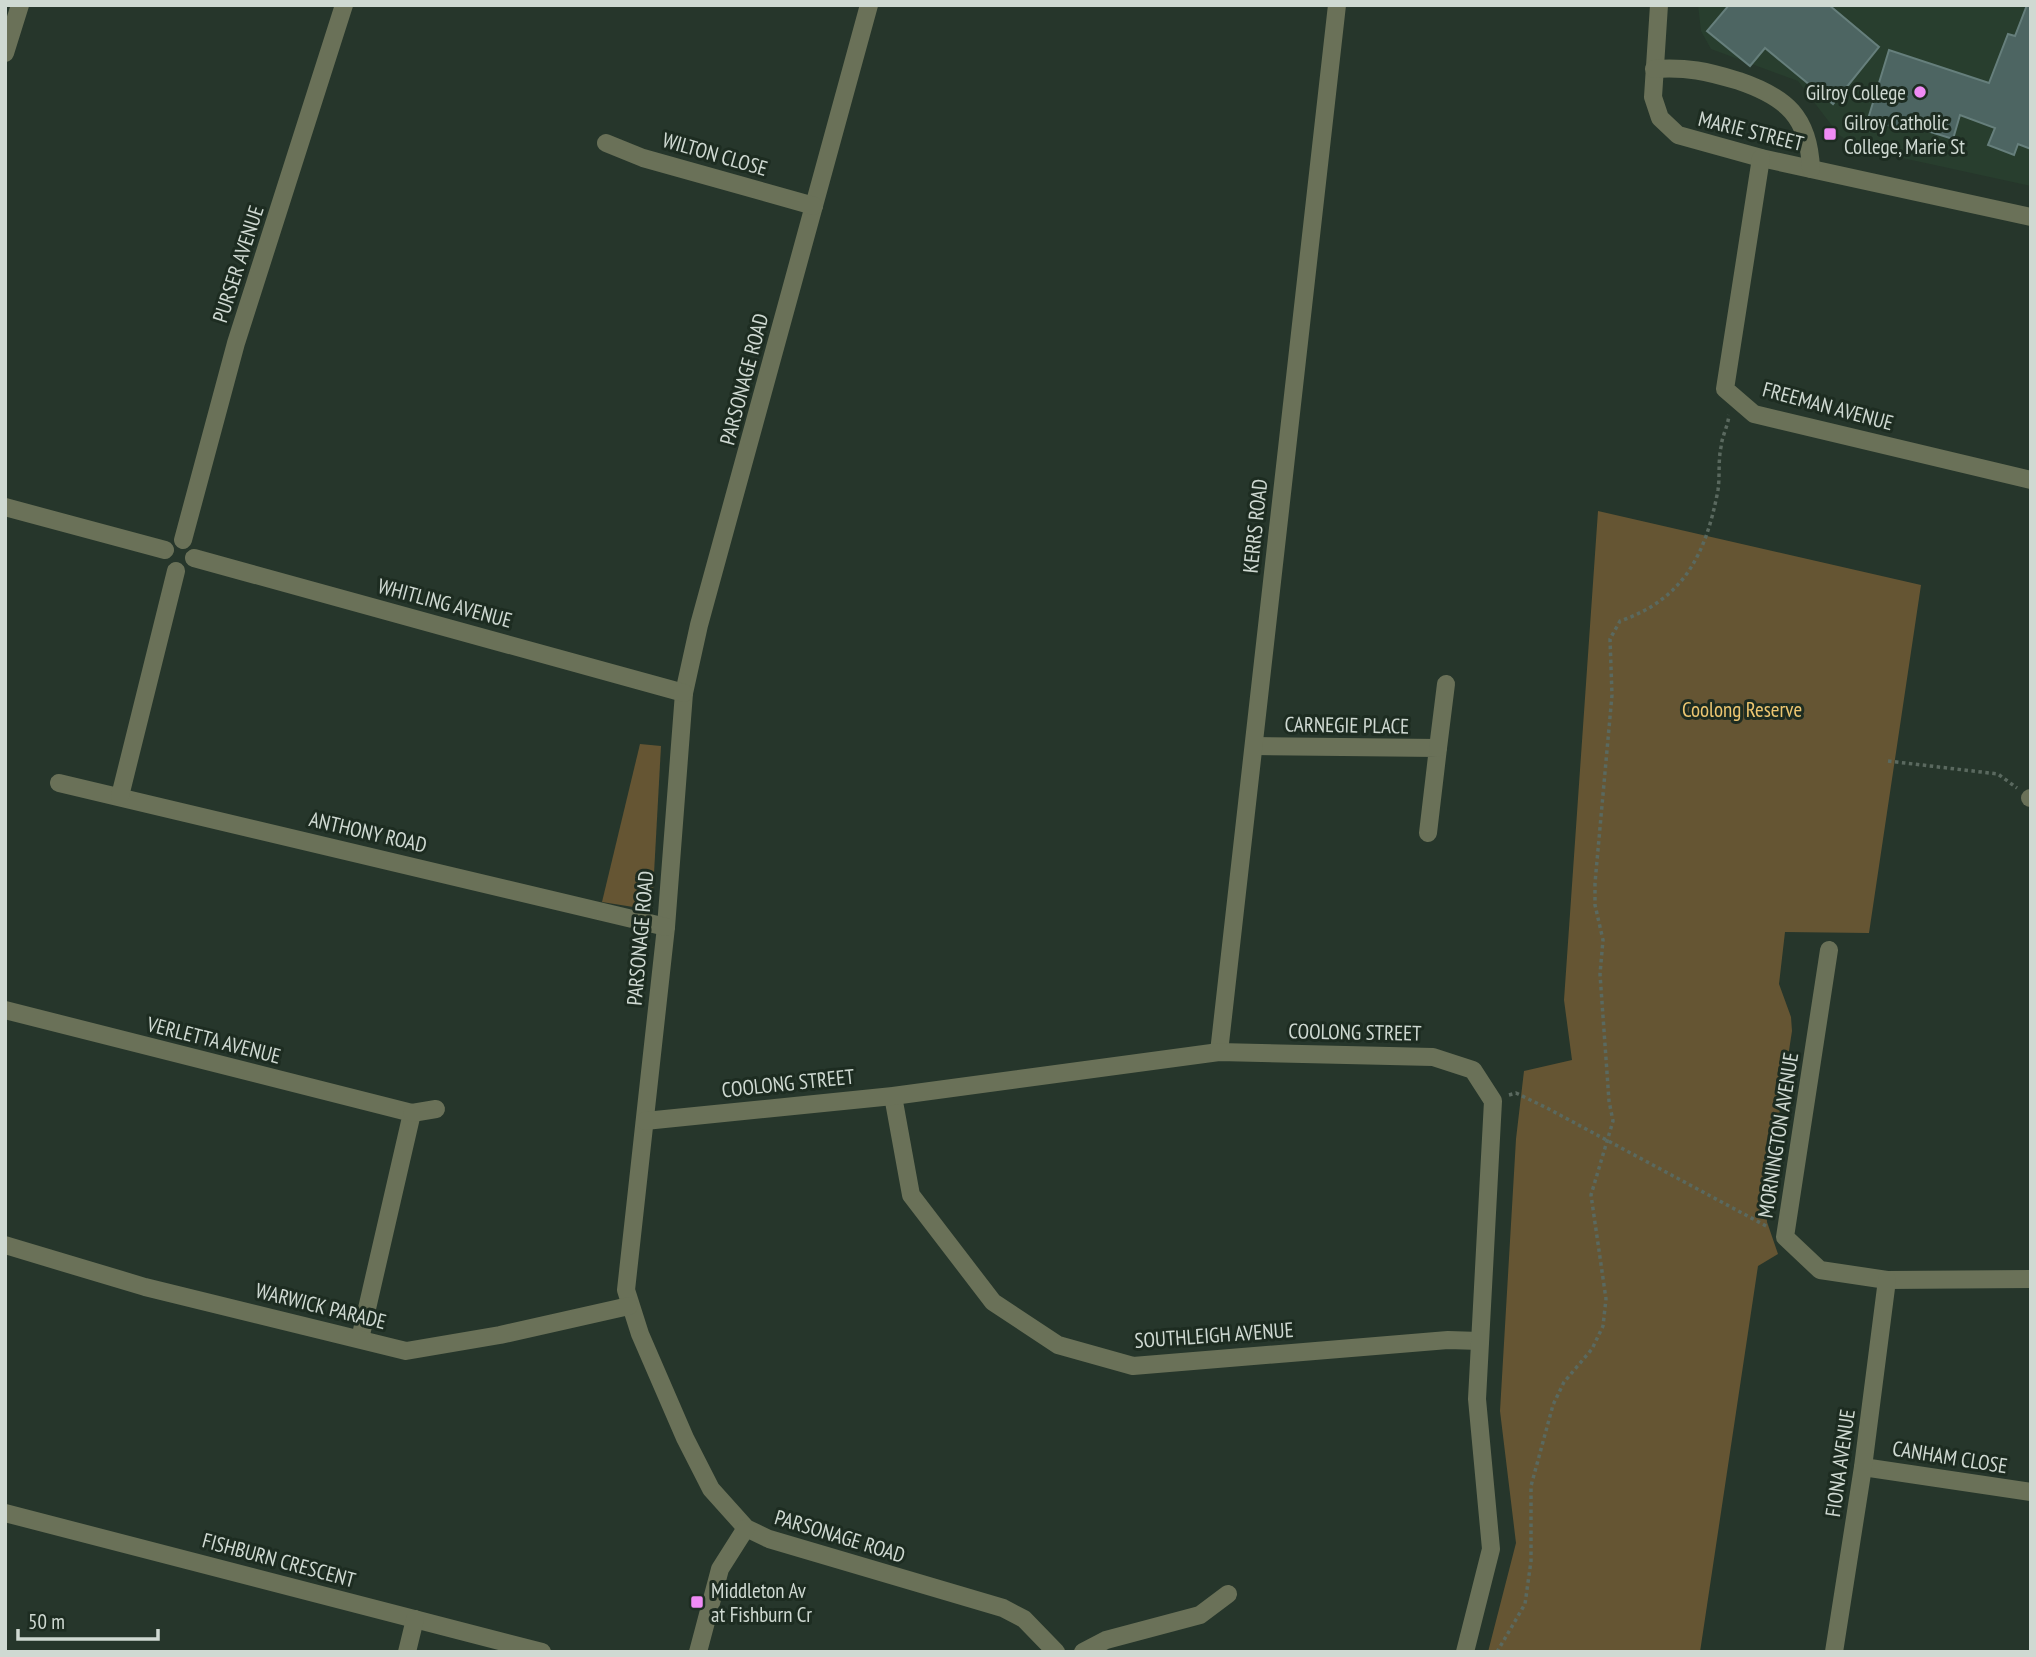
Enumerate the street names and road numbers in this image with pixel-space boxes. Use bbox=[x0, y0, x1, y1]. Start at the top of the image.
street label: MARIE STREET bbox=[1696, 105, 1807, 157]
street label: WILTON CLOSE bbox=[659, 126, 771, 182]
street label: PURSER AVENUE bbox=[206, 202, 270, 326]
street label: PARSONAGE ROAD bbox=[713, 310, 775, 448]
street label: FREEMAN AVENUE bbox=[1760, 376, 1896, 436]
street label: KERRS ROAD bbox=[1237, 478, 1273, 574]
street label: WHITLING AVENUE bbox=[375, 572, 515, 634]
street label: CARNEGIE PLACE bbox=[1285, 710, 1409, 740]
street label: ANTHONY ROAD bbox=[307, 805, 429, 859]
street label: PARSONAGE ROAD bbox=[621, 870, 659, 1006]
street label: VERLETTA AVENUE bbox=[143, 1010, 284, 1070]
street label: COOLONG STREET bbox=[1288, 1017, 1422, 1047]
street label: MORNINGTON AVENUE bbox=[1752, 1050, 1804, 1220]
street label: COOLONG STREET bbox=[720, 1063, 856, 1103]
street label: WARWICK PARADE bbox=[253, 1277, 389, 1335]
street label: SOUTHLEIGH AVENUE bbox=[1134, 1316, 1294, 1354]
street label: FIONA AVENUE bbox=[1819, 1407, 1861, 1519]
street label: CANHAM CLOSE bbox=[1891, 1435, 2009, 1479]
street label: PARSONAGE ROAD bbox=[771, 1503, 909, 1569]
street label: FISHBURN CRESCENT bbox=[199, 1527, 359, 1594]

